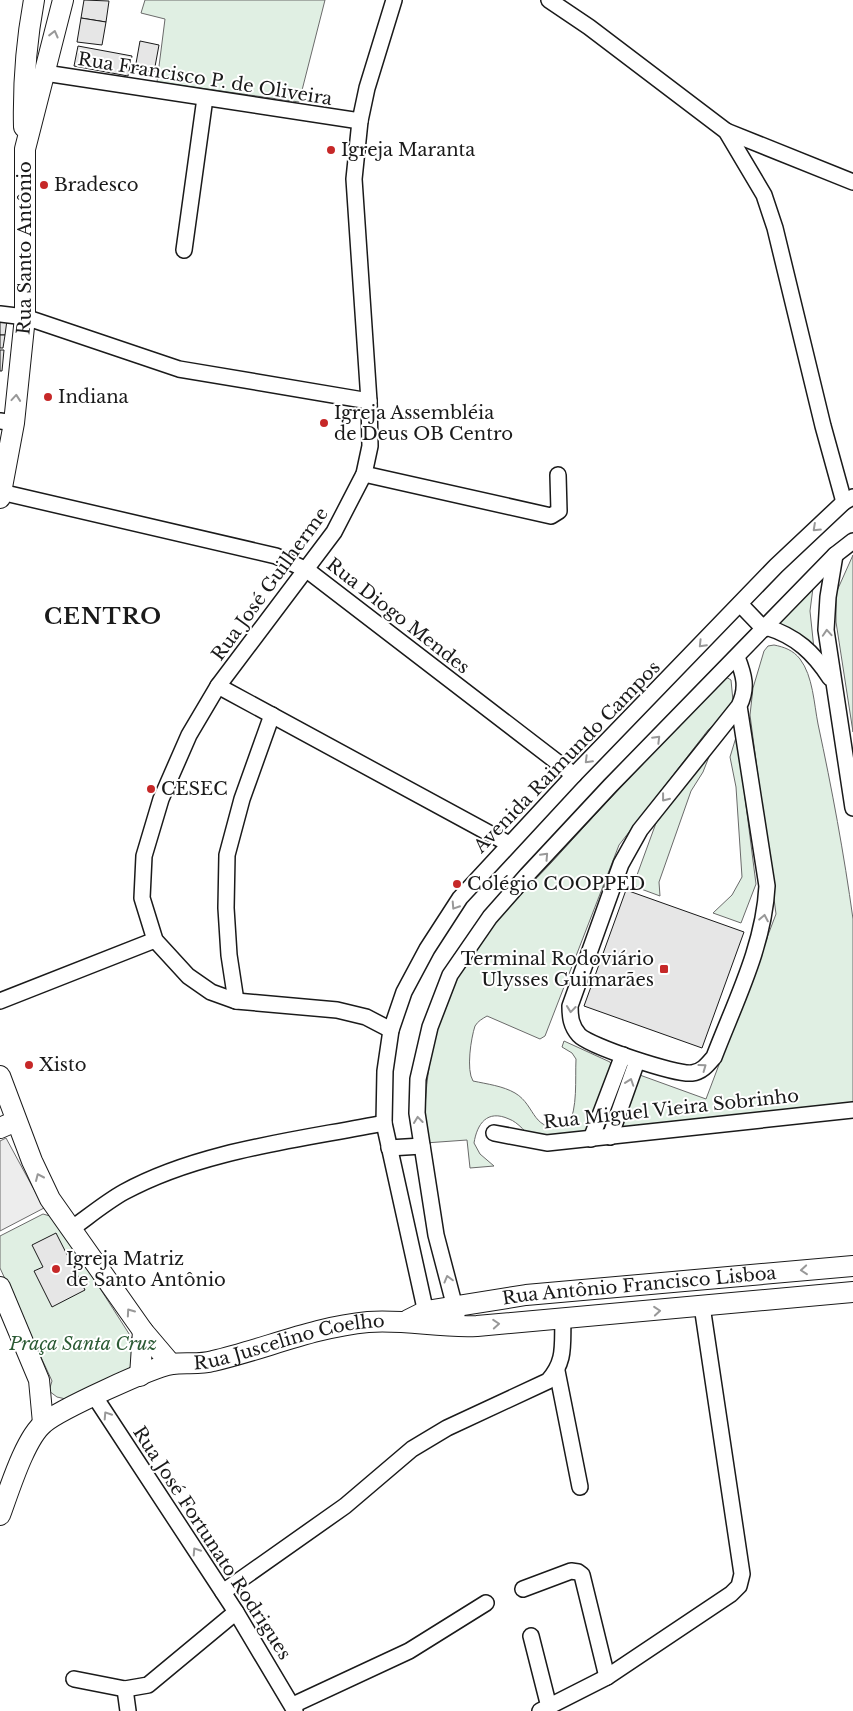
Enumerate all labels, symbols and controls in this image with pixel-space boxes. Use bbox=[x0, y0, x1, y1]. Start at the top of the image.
one-way arrow bbox=[48, 30, 59, 39]
street label: Rua Francisco P. de Oliveira bbox=[76, 48, 334, 110]
place label: Igreja Maranta bbox=[341, 139, 475, 161]
marker: Igreja Maranta bbox=[325, 144, 337, 156]
street label: Rua Santo Antônio bbox=[12, 161, 36, 336]
place label: Bradesco bbox=[54, 174, 138, 196]
marker: Bradesco bbox=[38, 179, 50, 191]
place label: Indiana bbox=[58, 386, 129, 408]
marker: Indiana bbox=[42, 391, 54, 403]
one-way arrow bbox=[10, 394, 21, 402]
place label: Igreja Assembléia de Deus OB Centro bbox=[334, 402, 513, 445]
marker: Igreja Assembléia de Deus OB Centro bbox=[318, 417, 330, 429]
street label: Rua José Guilherme bbox=[207, 503, 333, 665]
one-way arrow bbox=[813, 522, 822, 531]
street label: Rua Diogo Mendes bbox=[322, 553, 474, 679]
district label: CENTRO bbox=[44, 603, 162, 630]
one-way arrow bbox=[822, 629, 833, 637]
one-way arrow bbox=[699, 638, 708, 647]
street label: Avenida Raimundo Campos bbox=[469, 656, 665, 858]
one-way arrow bbox=[651, 735, 660, 744]
one-way arrow bbox=[585, 754, 594, 763]
place label: CESEC bbox=[161, 778, 228, 800]
marker: CESEC bbox=[145, 783, 157, 795]
one-way arrow bbox=[661, 793, 670, 802]
one-way arrow bbox=[539, 852, 548, 861]
place label: Colégio COOPPED bbox=[467, 873, 645, 895]
marker: Colégio COOPPED bbox=[451, 878, 463, 890]
one-way arrow bbox=[452, 901, 462, 910]
one-way arrow bbox=[758, 914, 769, 923]
place label: Terminal Rodoviário Ulysses Guimarães bbox=[461, 948, 654, 991]
marker: Terminal Rodoviário Ulysses Guimarães bbox=[658, 963, 670, 975]
one-way arrow bbox=[566, 1005, 577, 1013]
place label: Xisto bbox=[39, 1054, 87, 1076]
marker: Xisto bbox=[23, 1059, 35, 1071]
one-way arrow bbox=[697, 1064, 707, 1073]
one-way arrow bbox=[624, 1079, 634, 1087]
street label: Rua Miguel Vieira Sobrinho bbox=[542, 1085, 800, 1133]
one-way arrow bbox=[414, 1115, 424, 1124]
one-way arrow bbox=[35, 1173, 46, 1182]
place label: Igreja Matriz de Santo Antônio bbox=[66, 1248, 226, 1291]
street label: Rua Antônio Francisco Lisboa bbox=[500, 1262, 777, 1310]
marker: Igreja Matriz de Santo Antônio bbox=[50, 1263, 62, 1275]
one-way arrow bbox=[800, 1264, 808, 1275]
one-way arrow bbox=[443, 1276, 453, 1284]
one-way arrow bbox=[654, 1305, 662, 1316]
one-way arrow bbox=[127, 1308, 136, 1318]
street label: Rua Juscelino Coelho bbox=[193, 1310, 385, 1374]
one-way arrow bbox=[492, 1319, 500, 1330]
park label: Praça Santa Cruz bbox=[8, 1333, 157, 1355]
one-way arrow bbox=[104, 1411, 113, 1421]
street label: Rua José Fortunato Rodrigues bbox=[128, 1422, 296, 1664]
one-way arrow bbox=[193, 1547, 202, 1557]

